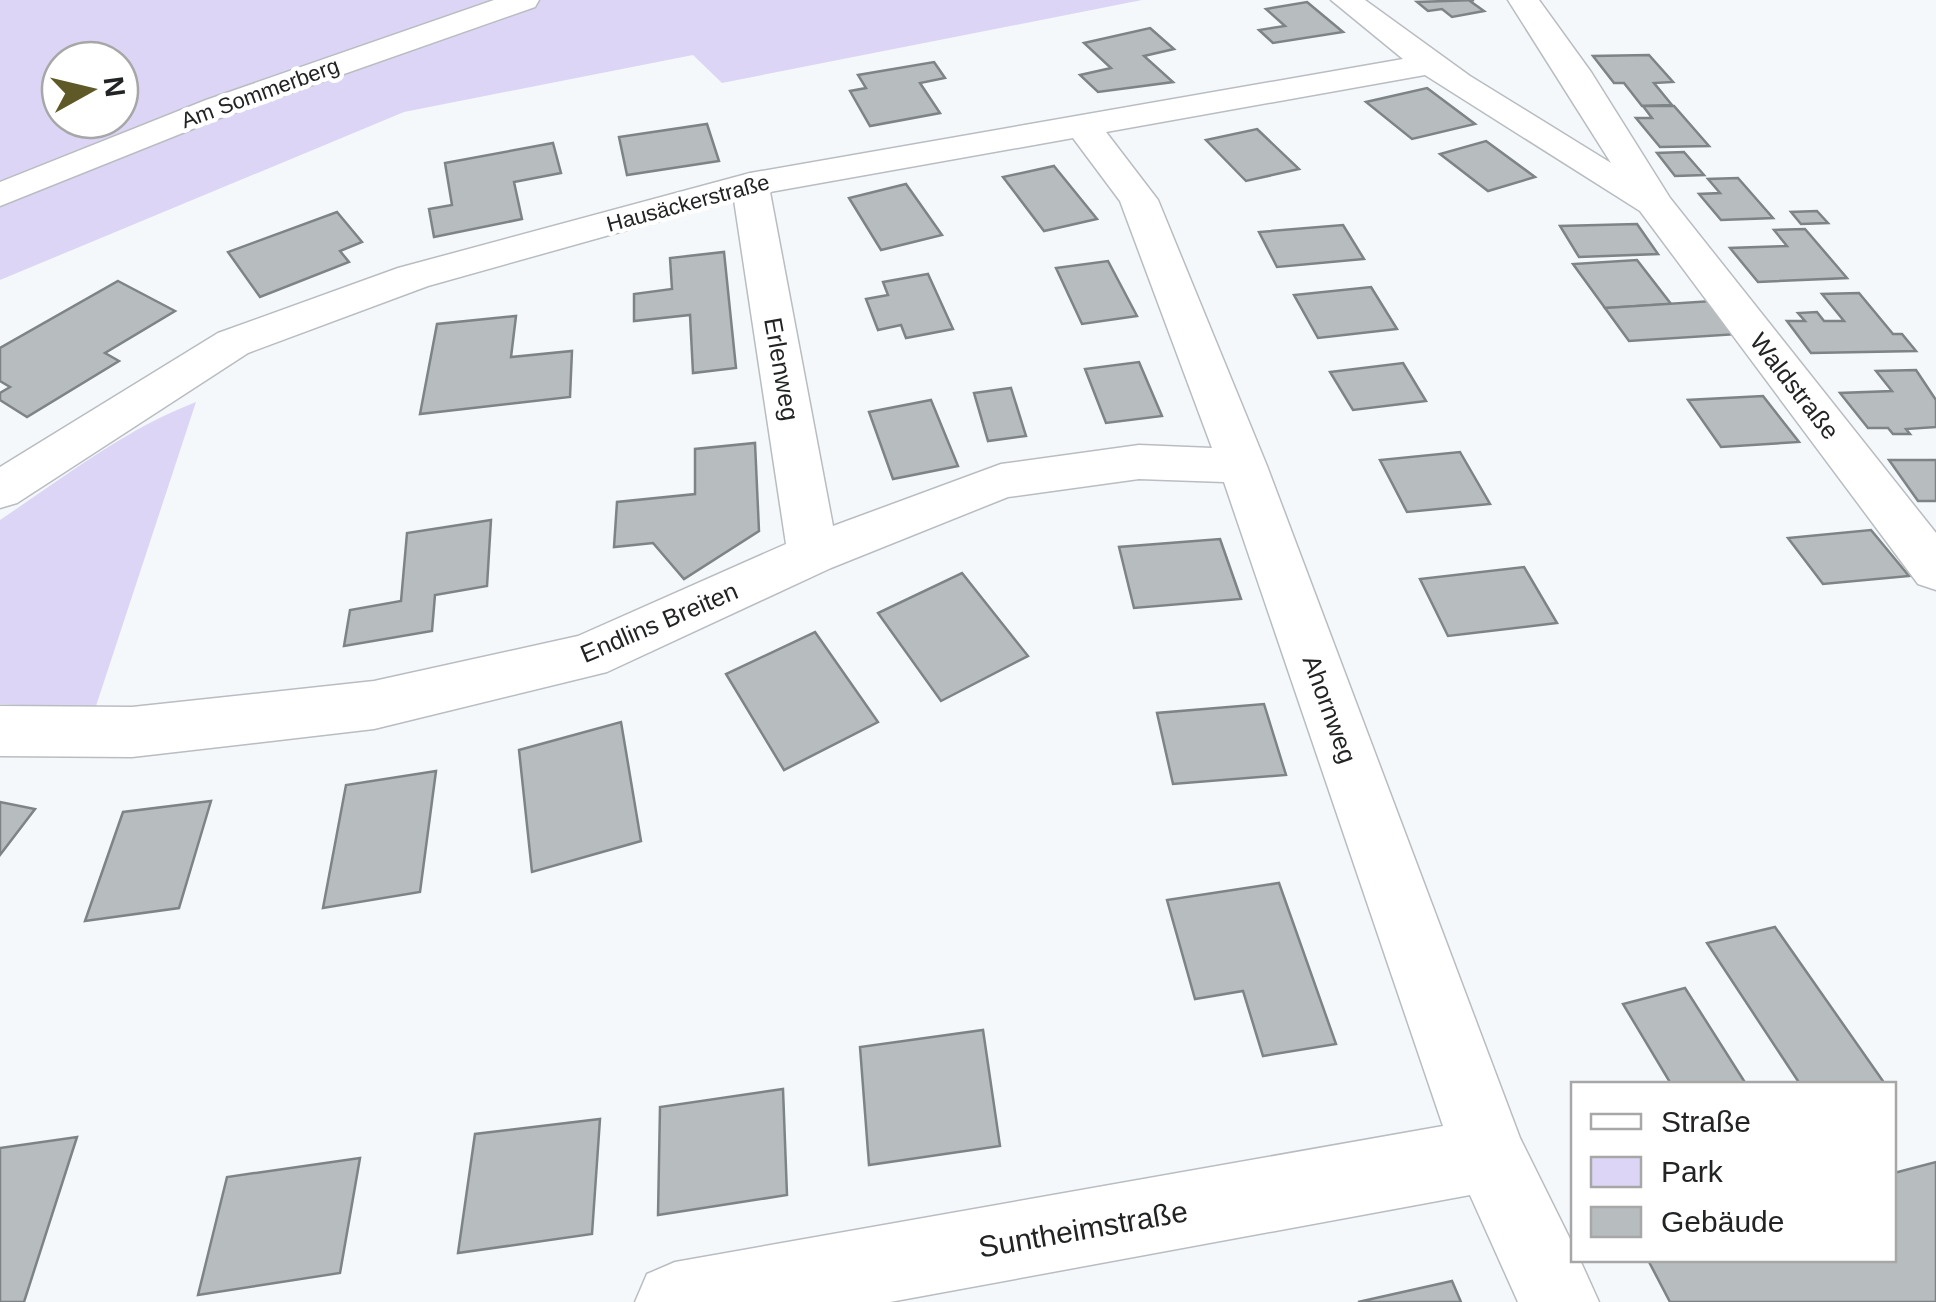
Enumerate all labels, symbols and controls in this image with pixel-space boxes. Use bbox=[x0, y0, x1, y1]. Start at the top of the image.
north arrow bbox=[40, 40, 140, 140]
street label: Am Sommerberg bbox=[178, 53, 342, 133]
text: N bbox=[98, 74, 131, 99]
street label: Hausäckerstraße bbox=[604, 169, 772, 237]
street label: Erlenweg bbox=[759, 315, 805, 423]
street label: Waldstraße bbox=[1745, 327, 1845, 445]
street label: Endlins Breiten bbox=[576, 576, 742, 668]
street label: Ahornweg bbox=[1298, 651, 1362, 767]
legend bbox=[1571, 1082, 1896, 1262]
text: Straße bbox=[1661, 1105, 1751, 1138]
text: Park bbox=[1661, 1155, 1724, 1188]
street label: Suntheimstraße bbox=[976, 1194, 1190, 1264]
text: Gebäude bbox=[1661, 1205, 1784, 1238]

